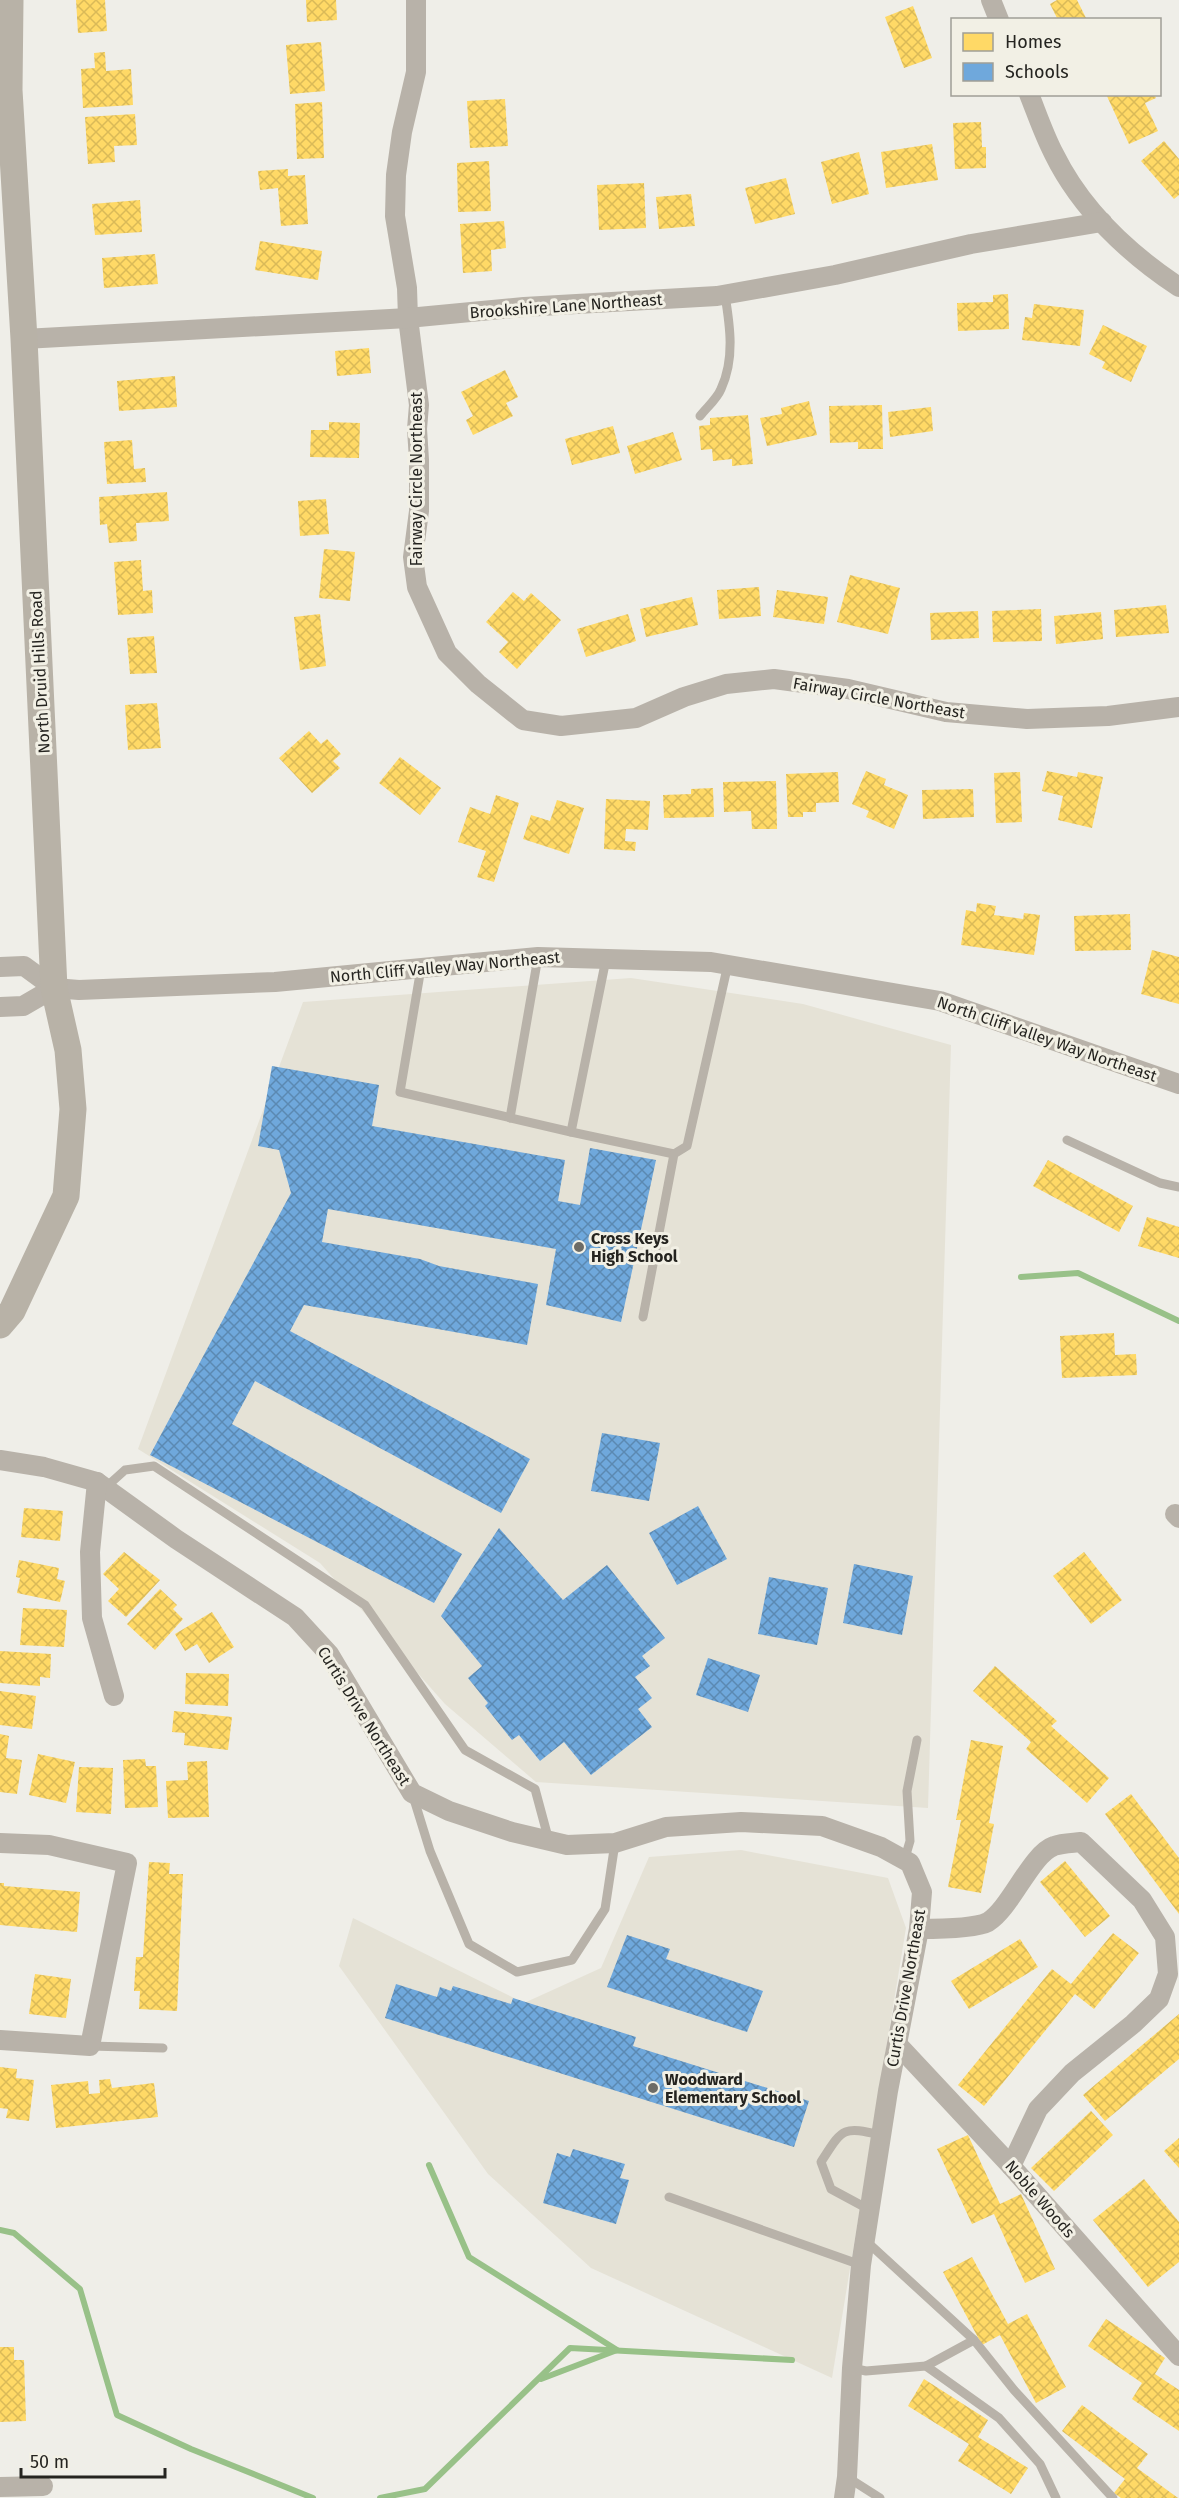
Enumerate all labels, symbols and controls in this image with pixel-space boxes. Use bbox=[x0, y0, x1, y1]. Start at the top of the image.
legend bbox=[951, 18, 1161, 96]
text: Homes bbox=[1005, 31, 1061, 53]
text: Schools bbox=[1005, 61, 1069, 83]
street label: Brookshire Lane Northeast bbox=[469, 290, 663, 322]
street label: Fairway Circle Northeast bbox=[407, 392, 426, 566]
street label: North Druid Hills Road bbox=[26, 590, 54, 754]
street label: Fairway Circle Northeast bbox=[791, 673, 967, 723]
street label: North Cliff Valley Way Northeast bbox=[329, 947, 561, 987]
street label: North Cliff Valley Way Northeast bbox=[935, 992, 1159, 1086]
place label: Cross Keys High School bbox=[591, 1229, 678, 1266]
marker: Cross Keys High School bbox=[572, 1240, 586, 1254]
street label: Curtis Drive Northeast bbox=[314, 1643, 415, 1789]
street label: Curtis Drive Northeast bbox=[883, 1907, 929, 2068]
place label: Woodward Elementary School bbox=[665, 2070, 801, 2107]
marker: Woodward Elementary School bbox=[646, 2081, 660, 2095]
street label: Noble Woods bbox=[1001, 2156, 1079, 2242]
scale bar bbox=[21, 2441, 165, 2479]
text: 50 m bbox=[30, 2451, 69, 2473]

